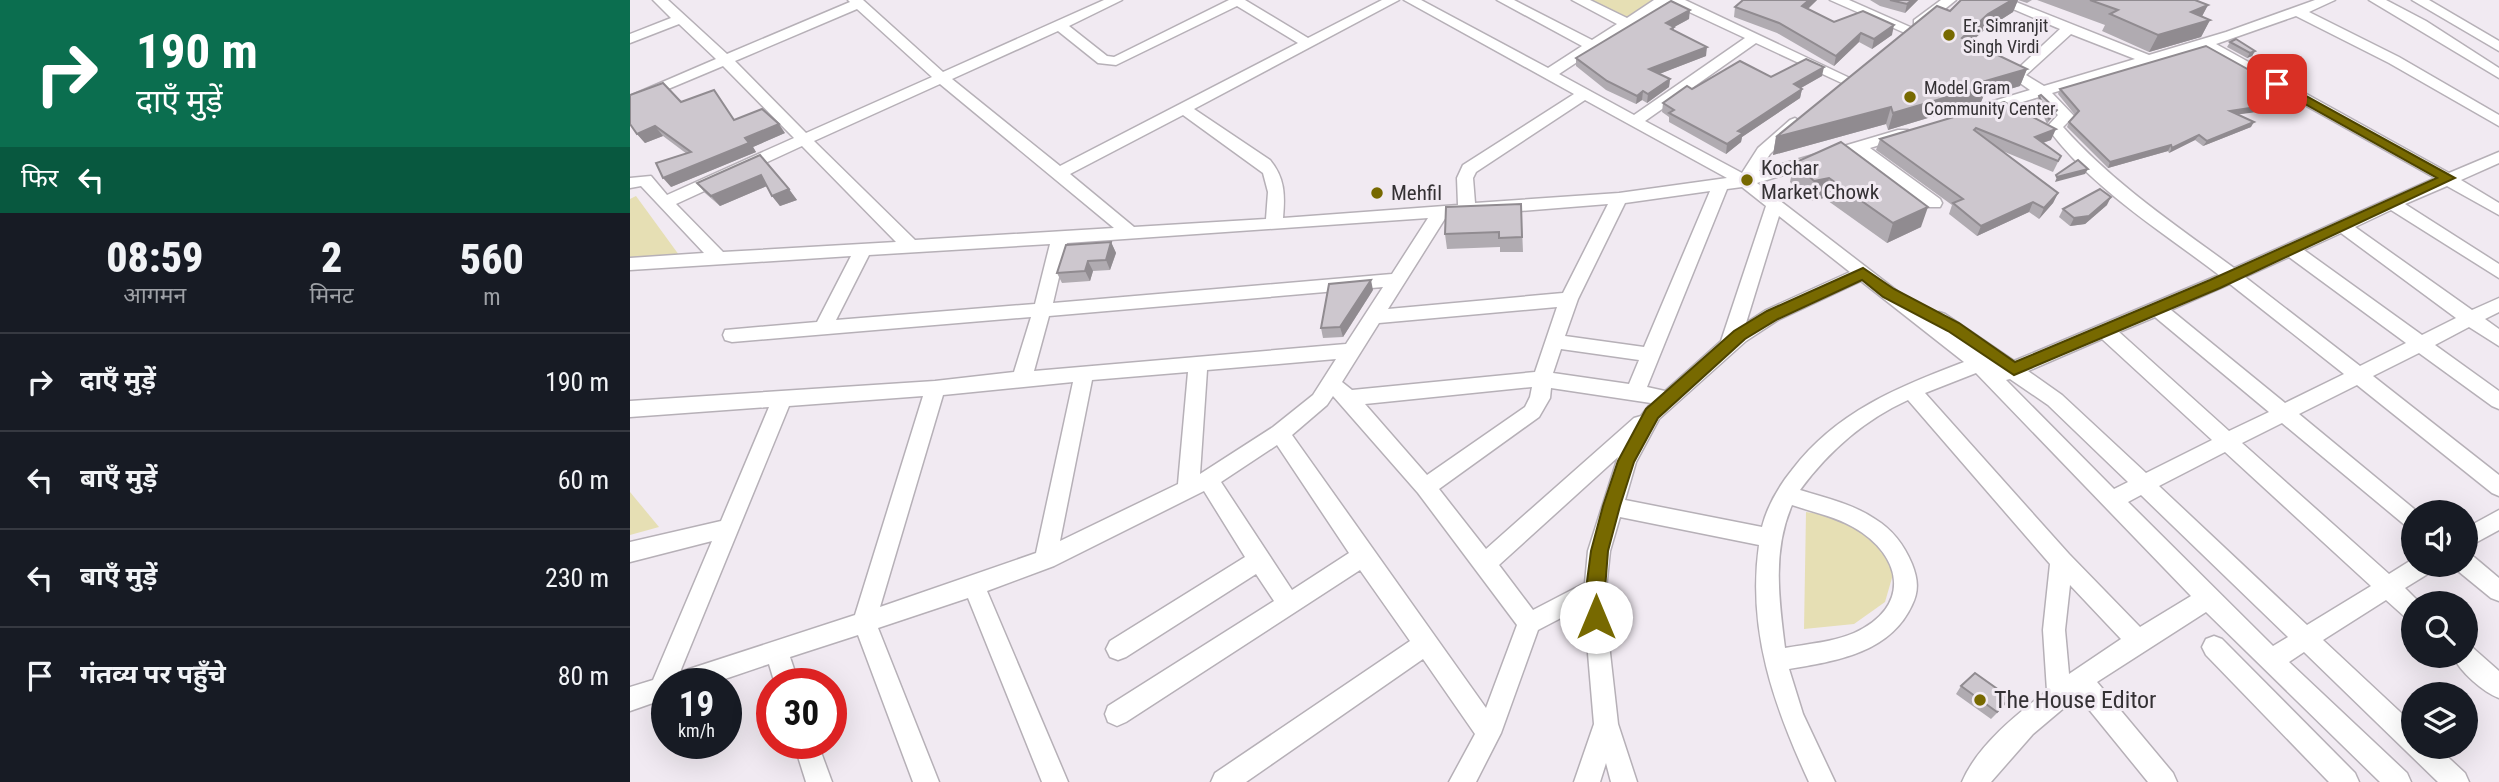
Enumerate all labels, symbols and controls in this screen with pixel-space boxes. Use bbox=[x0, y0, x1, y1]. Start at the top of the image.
place label: Er. Simranjit Singh Virdi bbox=[1963, 15, 2048, 57]
text: 190 m bbox=[136, 23, 258, 80]
marker: Er. Simranjit Singh Virdi bbox=[1941, 27, 1957, 43]
icon: right bbox=[21, 28, 112, 119]
pin bbox=[2247, 54, 2307, 114]
icon: arrive bbox=[2258, 65, 2296, 103]
place label: Model Gram Community Center bbox=[1924, 77, 2056, 119]
text: दाएँ मुड़ें bbox=[136, 82, 223, 120]
marker: Model Gram Community Center bbox=[1902, 89, 1918, 105]
place label: Kochar Market Chowk bbox=[1761, 156, 1880, 204]
icon: left bbox=[72, 161, 110, 199]
text: फिर bbox=[21, 163, 58, 193]
marker: Kochar Market Chowk bbox=[1739, 172, 1755, 188]
place label: Mehfil bbox=[1391, 181, 1442, 205]
marker: Mehfil bbox=[1369, 185, 1385, 201]
text: 08:59 bbox=[106, 233, 203, 282]
text: 2 bbox=[321, 233, 342, 282]
text: 560 bbox=[460, 235, 524, 284]
text: आगमन bbox=[123, 282, 186, 309]
text: मिनट bbox=[310, 282, 354, 309]
text: m bbox=[483, 284, 500, 311]
icon: right bbox=[21, 363, 59, 401]
text: दाएँ मुड़ें bbox=[80, 365, 156, 395]
text: 190 m bbox=[545, 367, 609, 397]
icon: left bbox=[21, 461, 59, 499]
text: बाएँ मुड़ें bbox=[80, 463, 157, 493]
text: 60 m bbox=[558, 465, 609, 495]
map controls bbox=[2401, 500, 2478, 759]
button: sound bbox=[2401, 500, 2478, 577]
icon: left bbox=[21, 559, 59, 597]
text: बाएँ मुड़ें bbox=[80, 561, 157, 591]
text: 230 m bbox=[545, 563, 609, 593]
position arrow bbox=[1559, 580, 1633, 654]
button: search bbox=[2401, 591, 2478, 668]
icon: arrive bbox=[21, 657, 59, 695]
text: गंतव्य पर पहुँचे bbox=[80, 659, 226, 689]
text: 80 m bbox=[558, 661, 609, 691]
speed limit sign: 30 bbox=[756, 668, 847, 759]
button: layers bbox=[2401, 682, 2478, 759]
text: 19 bbox=[679, 684, 714, 725]
place label: The House Editor bbox=[1994, 686, 2156, 714]
marker: The House Editor bbox=[1972, 692, 1988, 708]
text: km/h bbox=[678, 720, 715, 741]

